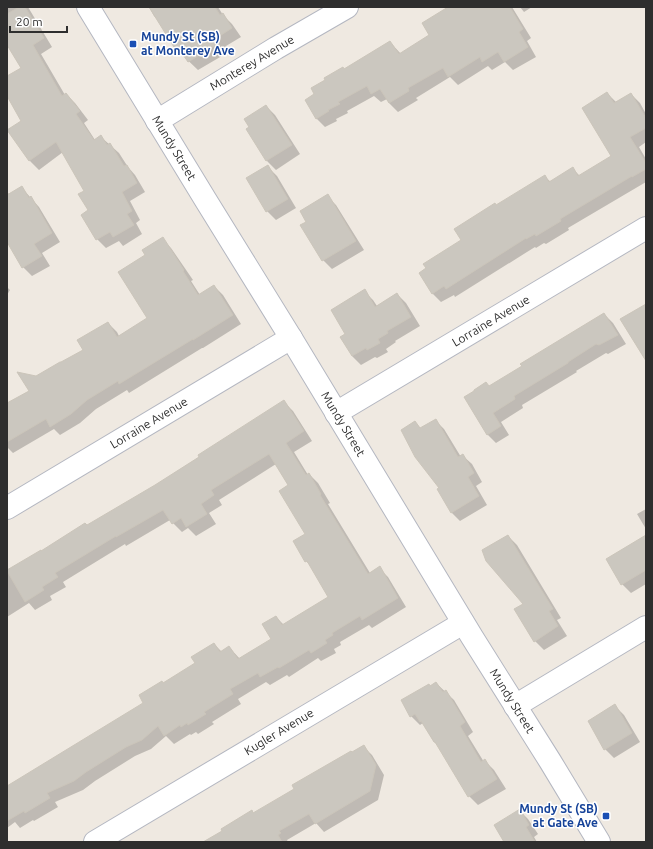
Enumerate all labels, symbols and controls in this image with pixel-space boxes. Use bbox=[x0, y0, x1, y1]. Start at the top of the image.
scale bar bbox=[10, 8, 67, 34]
text: 20 m bbox=[16, 15, 43, 28]
place label: Mundy St (SB) at Monterey Ave bbox=[141, 30, 235, 57]
street label: Monterey Avenue bbox=[207, 32, 296, 93]
marker: Mundy St (SB) at Monterey Ave bbox=[128, 39, 138, 49]
street label: Mundy Street bbox=[150, 113, 199, 183]
street label: Lorraine Avenue bbox=[450, 292, 532, 349]
street label: Mundy Street bbox=[319, 389, 368, 459]
street label: Lorraine Avenue bbox=[108, 394, 190, 451]
street label: Mundy Street bbox=[488, 666, 537, 735]
street label: Kugler Avenue bbox=[242, 706, 316, 757]
place label: Mundy St (SB) at Gate Ave bbox=[519, 802, 598, 829]
marker: Mundy St (SB) at Gate Ave bbox=[601, 811, 611, 821]

